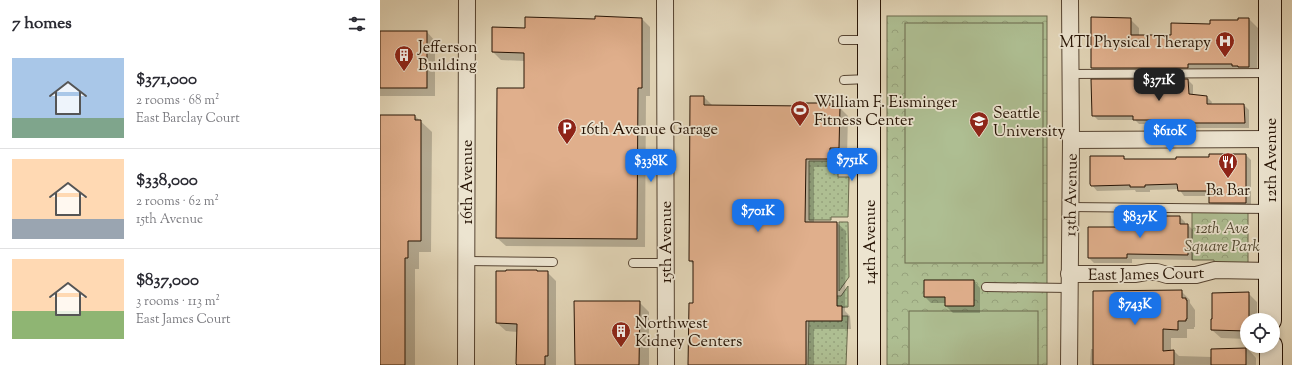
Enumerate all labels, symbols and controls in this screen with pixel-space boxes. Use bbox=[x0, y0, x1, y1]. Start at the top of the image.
text: 7 homes bbox=[12, 12, 72, 36]
icon: filters bbox=[346, 13, 368, 35]
hospital icon: MTI Physical Therapy bbox=[1214, 30, 1236, 58]
place label: MTI Physical Therapy bbox=[1059, 32, 1211, 55]
place label: Jefferson Building bbox=[417, 37, 478, 78]
building icon: Jefferson Building bbox=[393, 44, 415, 72]
text: $371,000 bbox=[136, 68, 197, 92]
pin: $371K bbox=[1131, 68, 1187, 102]
text: $371K bbox=[1143, 72, 1175, 90]
icon: home bbox=[44, 74, 92, 122]
text: 2 rooms · 68 m² bbox=[136, 92, 220, 110]
place label: William F. Eisminger Fitness Center bbox=[814, 92, 957, 133]
sports icon: William F. Eisminger Fitness Center bbox=[789, 99, 811, 127]
place label: Seattle University bbox=[993, 103, 1066, 144]
text: East Barclay Court bbox=[136, 110, 240, 128]
school or university icon: Seattle University bbox=[968, 110, 990, 138]
parking icon: 16th Avenue Garage bbox=[556, 117, 578, 145]
street label: 12th Avenue bbox=[1261, 118, 1284, 202]
place label: 16th Avenue Garage bbox=[581, 119, 718, 142]
pin: $610K bbox=[1142, 119, 1198, 153]
text: $610K bbox=[1153, 123, 1187, 141]
street label: 16th Avenue bbox=[457, 139, 480, 225]
pin: $751K bbox=[824, 148, 880, 182]
pin: $338K bbox=[623, 149, 679, 183]
restaurant icon: Ba Bar bbox=[1217, 151, 1239, 179]
text: $751K bbox=[836, 152, 868, 170]
text: $338K bbox=[634, 153, 668, 171]
street label: 13th Avenue bbox=[1060, 153, 1085, 237]
text: $338,000 bbox=[136, 169, 198, 193]
icon: home bbox=[44, 175, 92, 223]
place label: Ba Bar bbox=[1206, 180, 1250, 203]
text: 2 rooms · 62 m² bbox=[136, 193, 219, 211]
pin: $701K bbox=[730, 199, 786, 233]
street label: 14th Avenue bbox=[860, 199, 883, 285]
street label: 15th Avenue bbox=[656, 201, 679, 283]
text: $701K bbox=[741, 203, 775, 221]
pin: $837K bbox=[1112, 205, 1168, 239]
text: $837K bbox=[1123, 209, 1157, 227]
text: 15th Avenue bbox=[136, 211, 203, 229]
park label: 12th Ave Square Park bbox=[1184, 218, 1260, 259]
street label: East James Court bbox=[1088, 263, 1205, 288]
text: $837,000 bbox=[136, 269, 199, 293]
icon: home bbox=[44, 275, 92, 323]
pin: $743K bbox=[1107, 292, 1163, 326]
text: 3 rooms · 113 m² bbox=[136, 293, 220, 311]
text: $743K bbox=[1118, 296, 1152, 314]
text: East James Court bbox=[136, 311, 231, 329]
place label: Northwest Kidney Centers bbox=[635, 313, 742, 354]
map controls bbox=[1240, 313, 1280, 353]
button: locate bbox=[1240, 313, 1280, 353]
building icon: Northwest Kidney Centers bbox=[610, 320, 632, 348]

